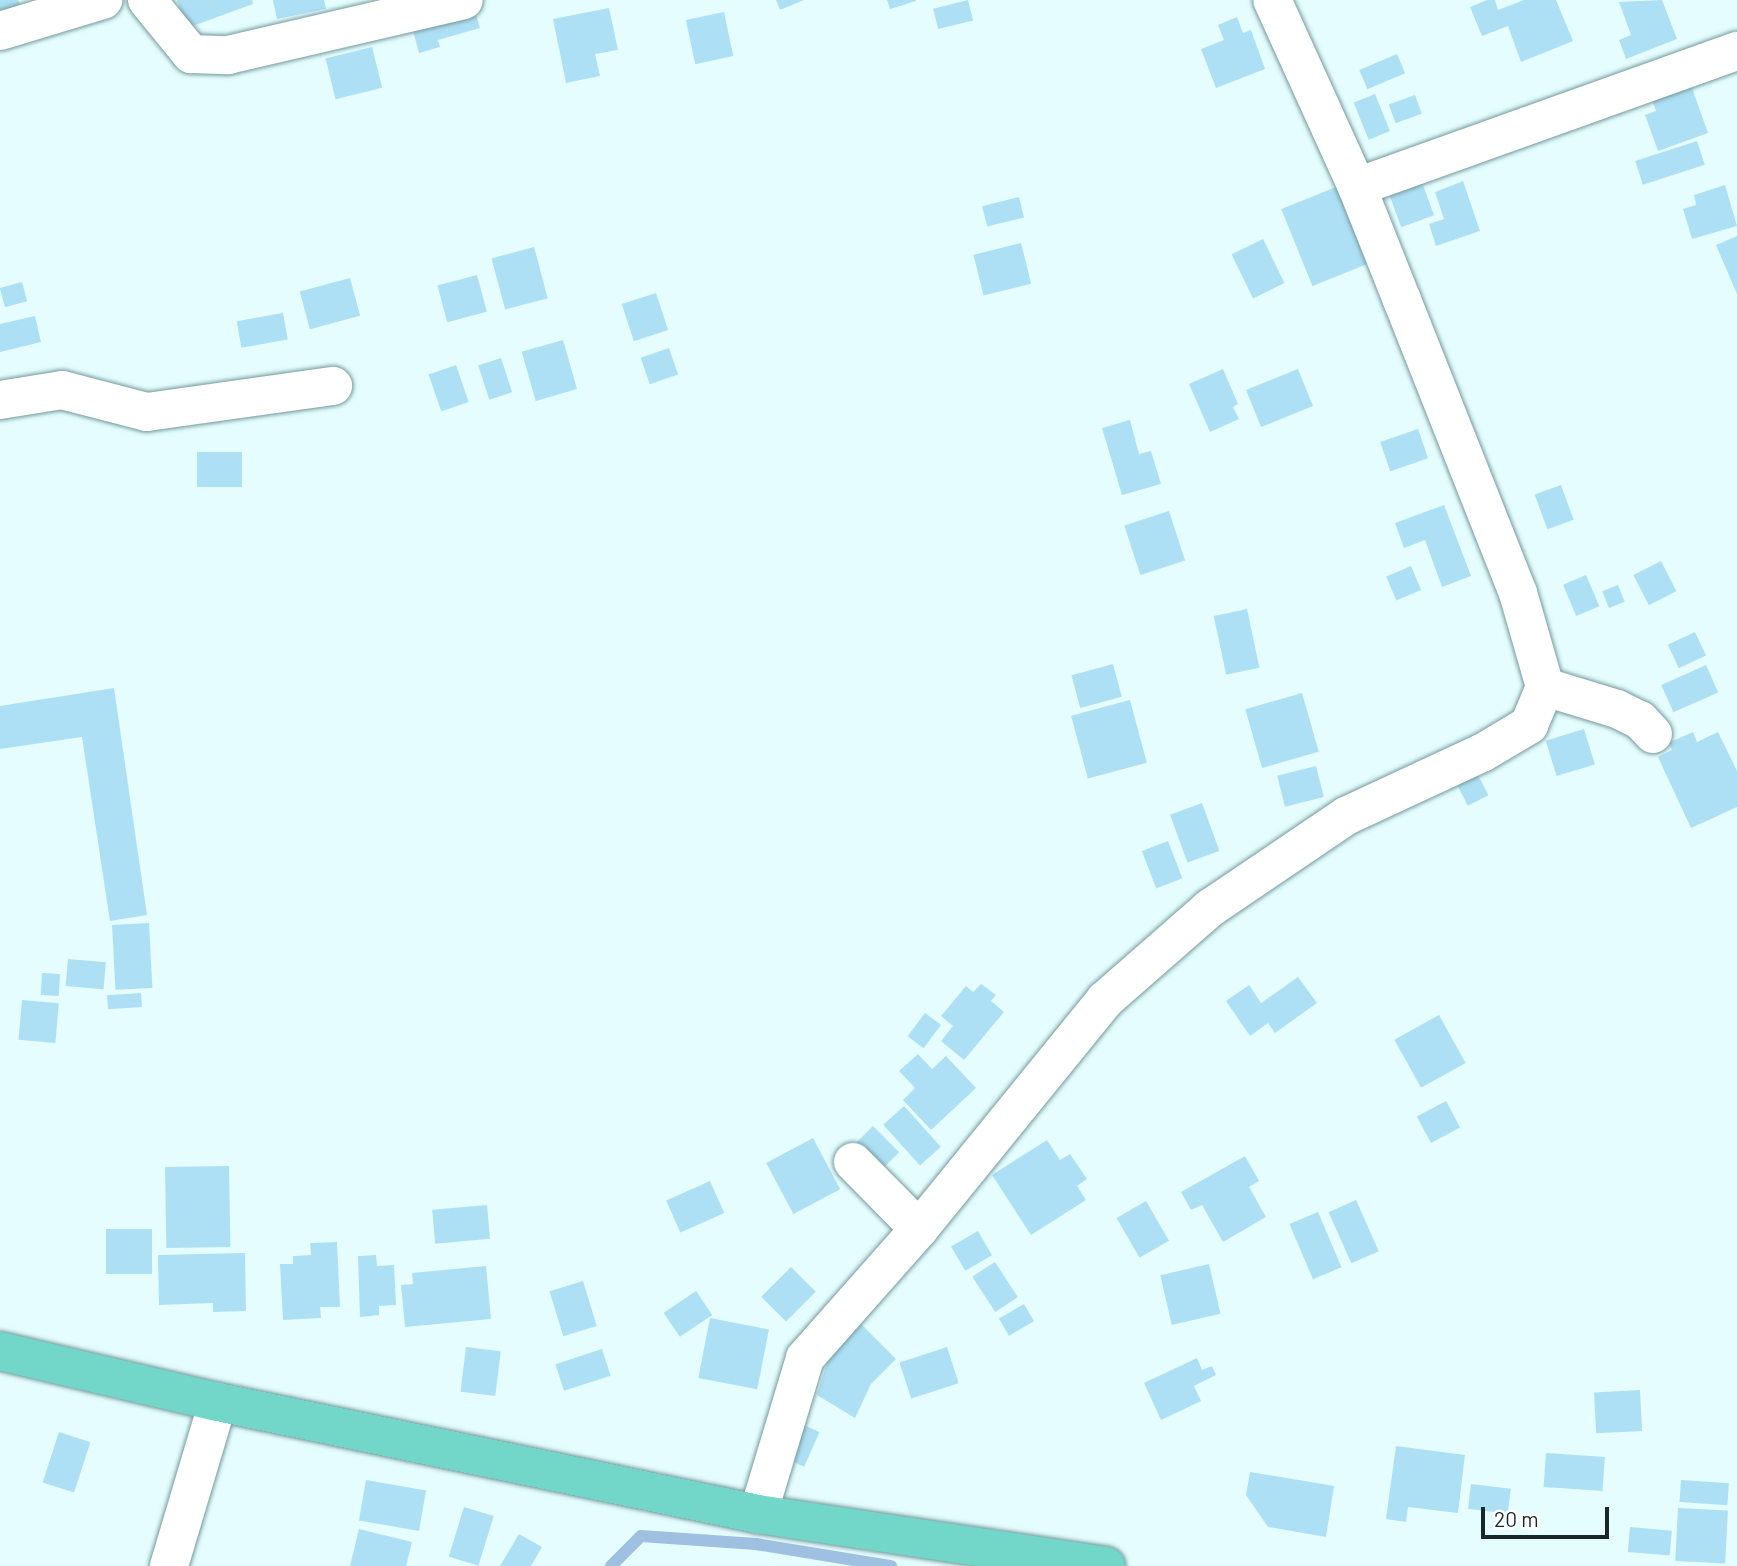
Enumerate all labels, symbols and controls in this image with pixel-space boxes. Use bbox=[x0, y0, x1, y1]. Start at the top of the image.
scale bar bbox=[1485, 1492, 1613, 1536]
text: 20 m bbox=[1494, 1506, 1539, 1531]

